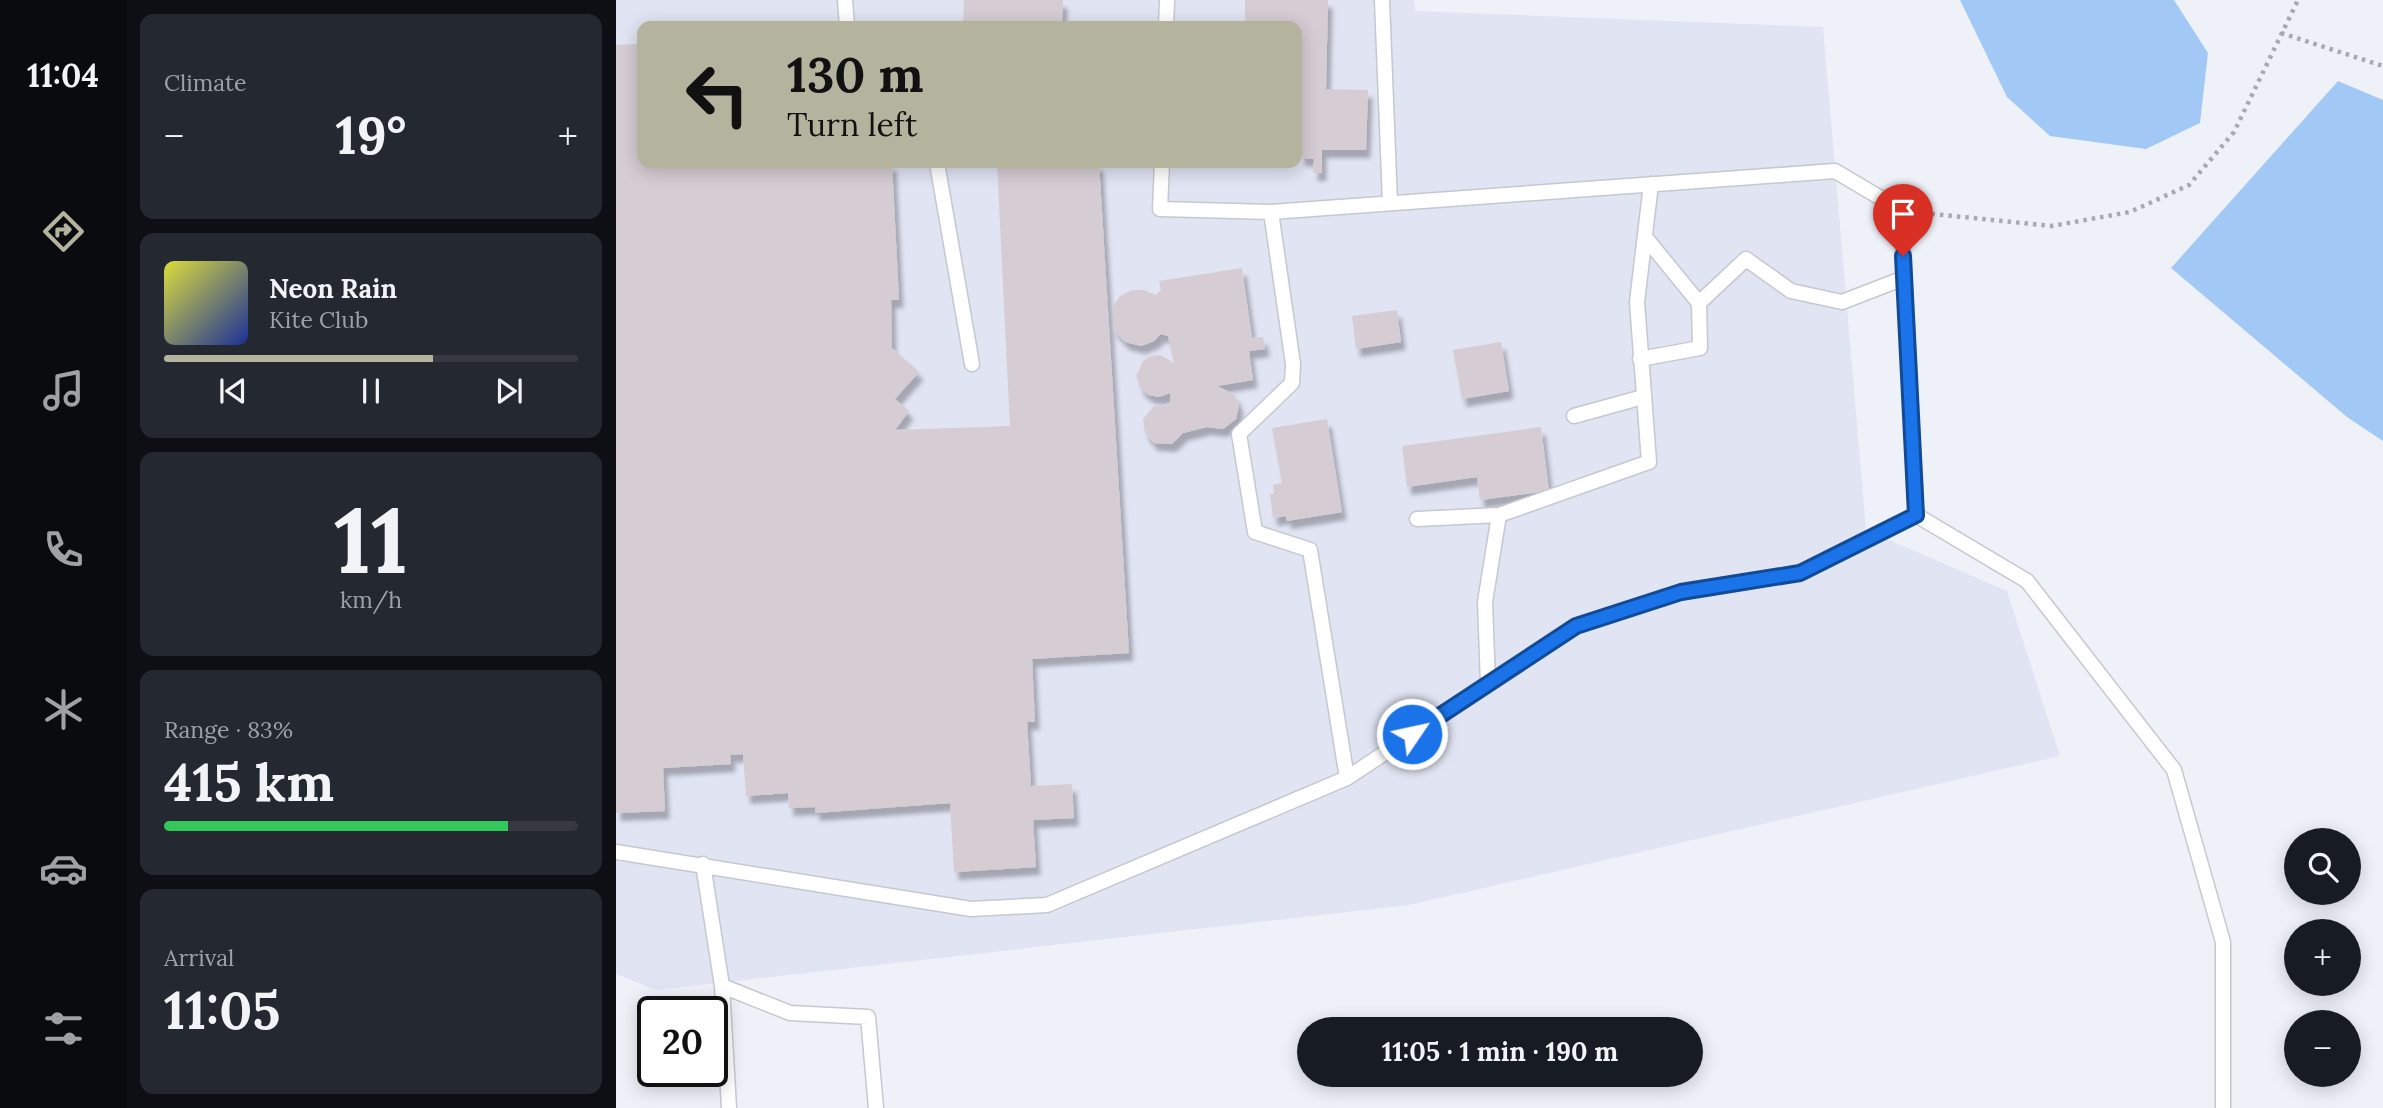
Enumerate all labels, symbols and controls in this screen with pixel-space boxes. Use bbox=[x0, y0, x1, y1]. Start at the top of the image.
text: 130 m bbox=[787, 43, 923, 105]
icon: left bbox=[672, 49, 763, 140]
text: 11:04 bbox=[27, 55, 99, 96]
text: Climate bbox=[164, 68, 246, 97]
text: 19° bbox=[336, 102, 406, 168]
text: Turn left bbox=[787, 104, 917, 145]
text: − bbox=[164, 112, 184, 160]
text: + bbox=[558, 112, 578, 160]
pin bbox=[1873, 184, 1933, 256]
icon: arrive bbox=[1884, 195, 1922, 233]
icon: directions bbox=[39, 207, 88, 256]
text: Neon Rain bbox=[269, 272, 397, 305]
text: Kite Club bbox=[269, 305, 368, 334]
icon: music bbox=[39, 366, 88, 415]
icon: previous bbox=[214, 372, 252, 410]
icon: pause bbox=[352, 372, 390, 410]
icon: next bbox=[490, 372, 528, 410]
text: 11 bbox=[334, 481, 408, 598]
icon: phone bbox=[39, 525, 88, 574]
text: km/h bbox=[340, 585, 402, 614]
icon: climate bbox=[39, 685, 88, 734]
position arrow bbox=[1375, 697, 1449, 771]
text: Range · 83% bbox=[164, 715, 293, 744]
text: 415 km bbox=[164, 749, 334, 815]
map controls bbox=[2284, 828, 2361, 1087]
button: search bbox=[2284, 828, 2361, 905]
icon: car bbox=[39, 844, 88, 893]
button: + bbox=[2284, 919, 2361, 996]
text: Arrival bbox=[164, 943, 234, 972]
text: 11:05 bbox=[164, 977, 280, 1043]
speed limit sign: 20 bbox=[637, 996, 728, 1087]
icon: filters bbox=[39, 1004, 88, 1053]
button: − bbox=[2284, 1010, 2361, 1087]
text: 11:05 · 1 min · 190 m bbox=[1382, 1035, 1618, 1068]

